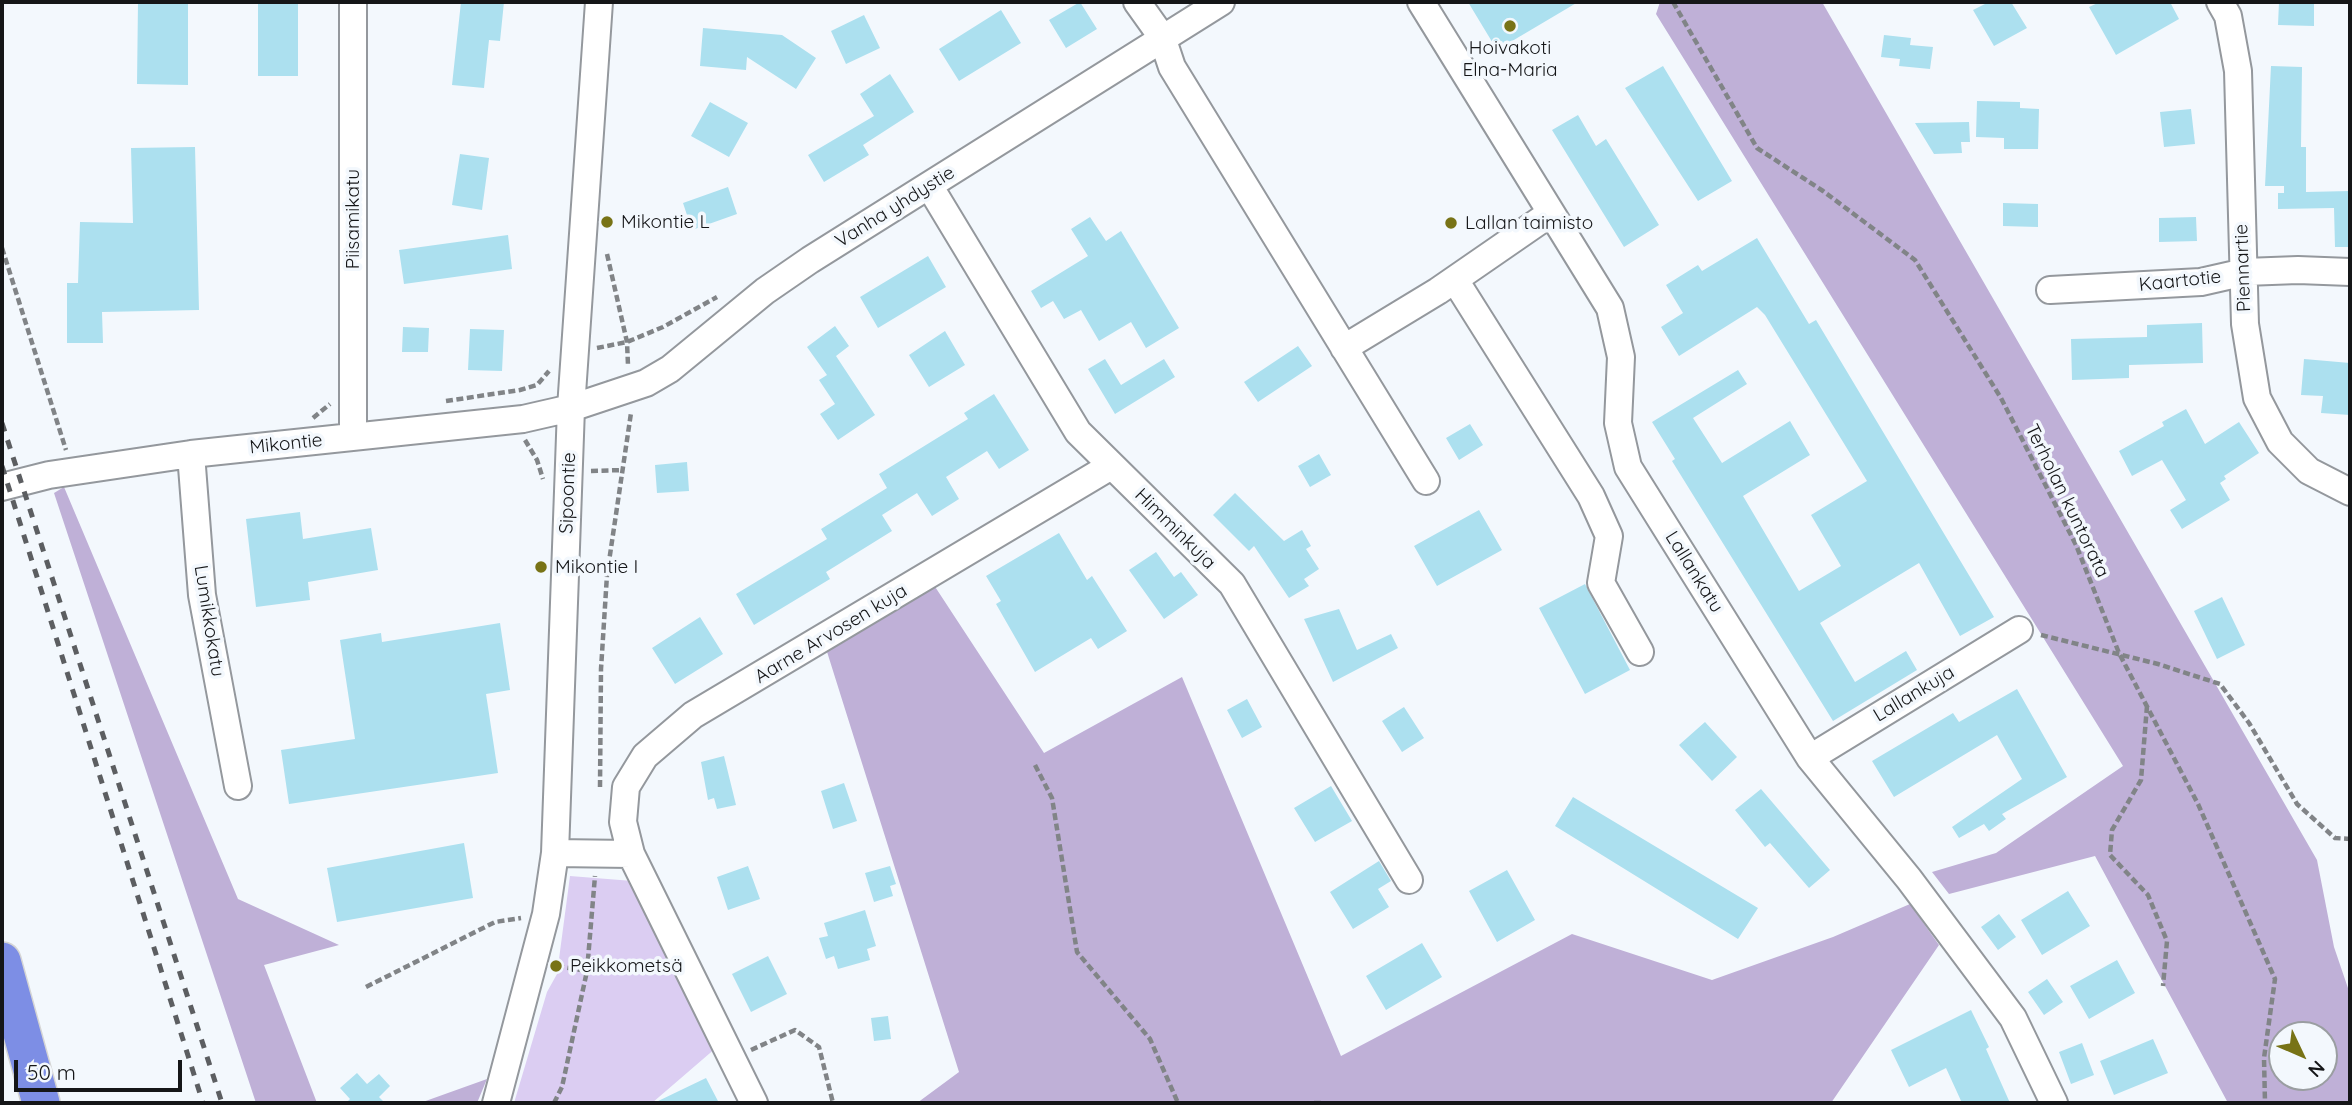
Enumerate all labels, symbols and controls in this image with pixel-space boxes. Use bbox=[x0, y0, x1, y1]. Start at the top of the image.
marker: Hoivakoti Elna-Maria bbox=[1502, 18, 1518, 34]
place label: Hoivakoti Elna-Maria bbox=[1462, 37, 1558, 81]
street label: Vanha yhdystie bbox=[831, 161, 959, 253]
street label: Piisamikatu bbox=[342, 169, 364, 269]
place label: Mikontie L bbox=[621, 211, 710, 233]
place label: Lallan taimisto bbox=[1465, 212, 1593, 234]
marker: Mikontie L bbox=[599, 214, 615, 230]
marker: Lallan taimisto bbox=[1443, 215, 1459, 231]
street label: Piennartie bbox=[2230, 224, 2256, 312]
street label: Kaartotie bbox=[2138, 265, 2222, 297]
street label: Terholan kuntorata bbox=[2020, 421, 2114, 581]
street label: Mikontie bbox=[248, 429, 324, 459]
street label: Sipoontie bbox=[555, 452, 581, 534]
street label: Himminkuja bbox=[1130, 484, 1220, 574]
street label: Lallankatu bbox=[1660, 527, 1728, 617]
place label: Mikontie I bbox=[555, 556, 638, 578]
marker: Mikontie I bbox=[533, 559, 549, 575]
street label: Lumikkokatu bbox=[189, 564, 229, 678]
street label: Aarne Arvosen kuja bbox=[751, 579, 911, 689]
street label: Lallankuja bbox=[1869, 661, 1959, 727]
place label: Peikkometsä bbox=[570, 955, 683, 977]
marker: Peikkometsä bbox=[548, 958, 564, 974]
north arrow bbox=[2268, 1021, 2338, 1091]
scale bar bbox=[18, 1046, 186, 1090]
text: N bbox=[2303, 1056, 2330, 1083]
text: 50 m bbox=[27, 1059, 76, 1085]

